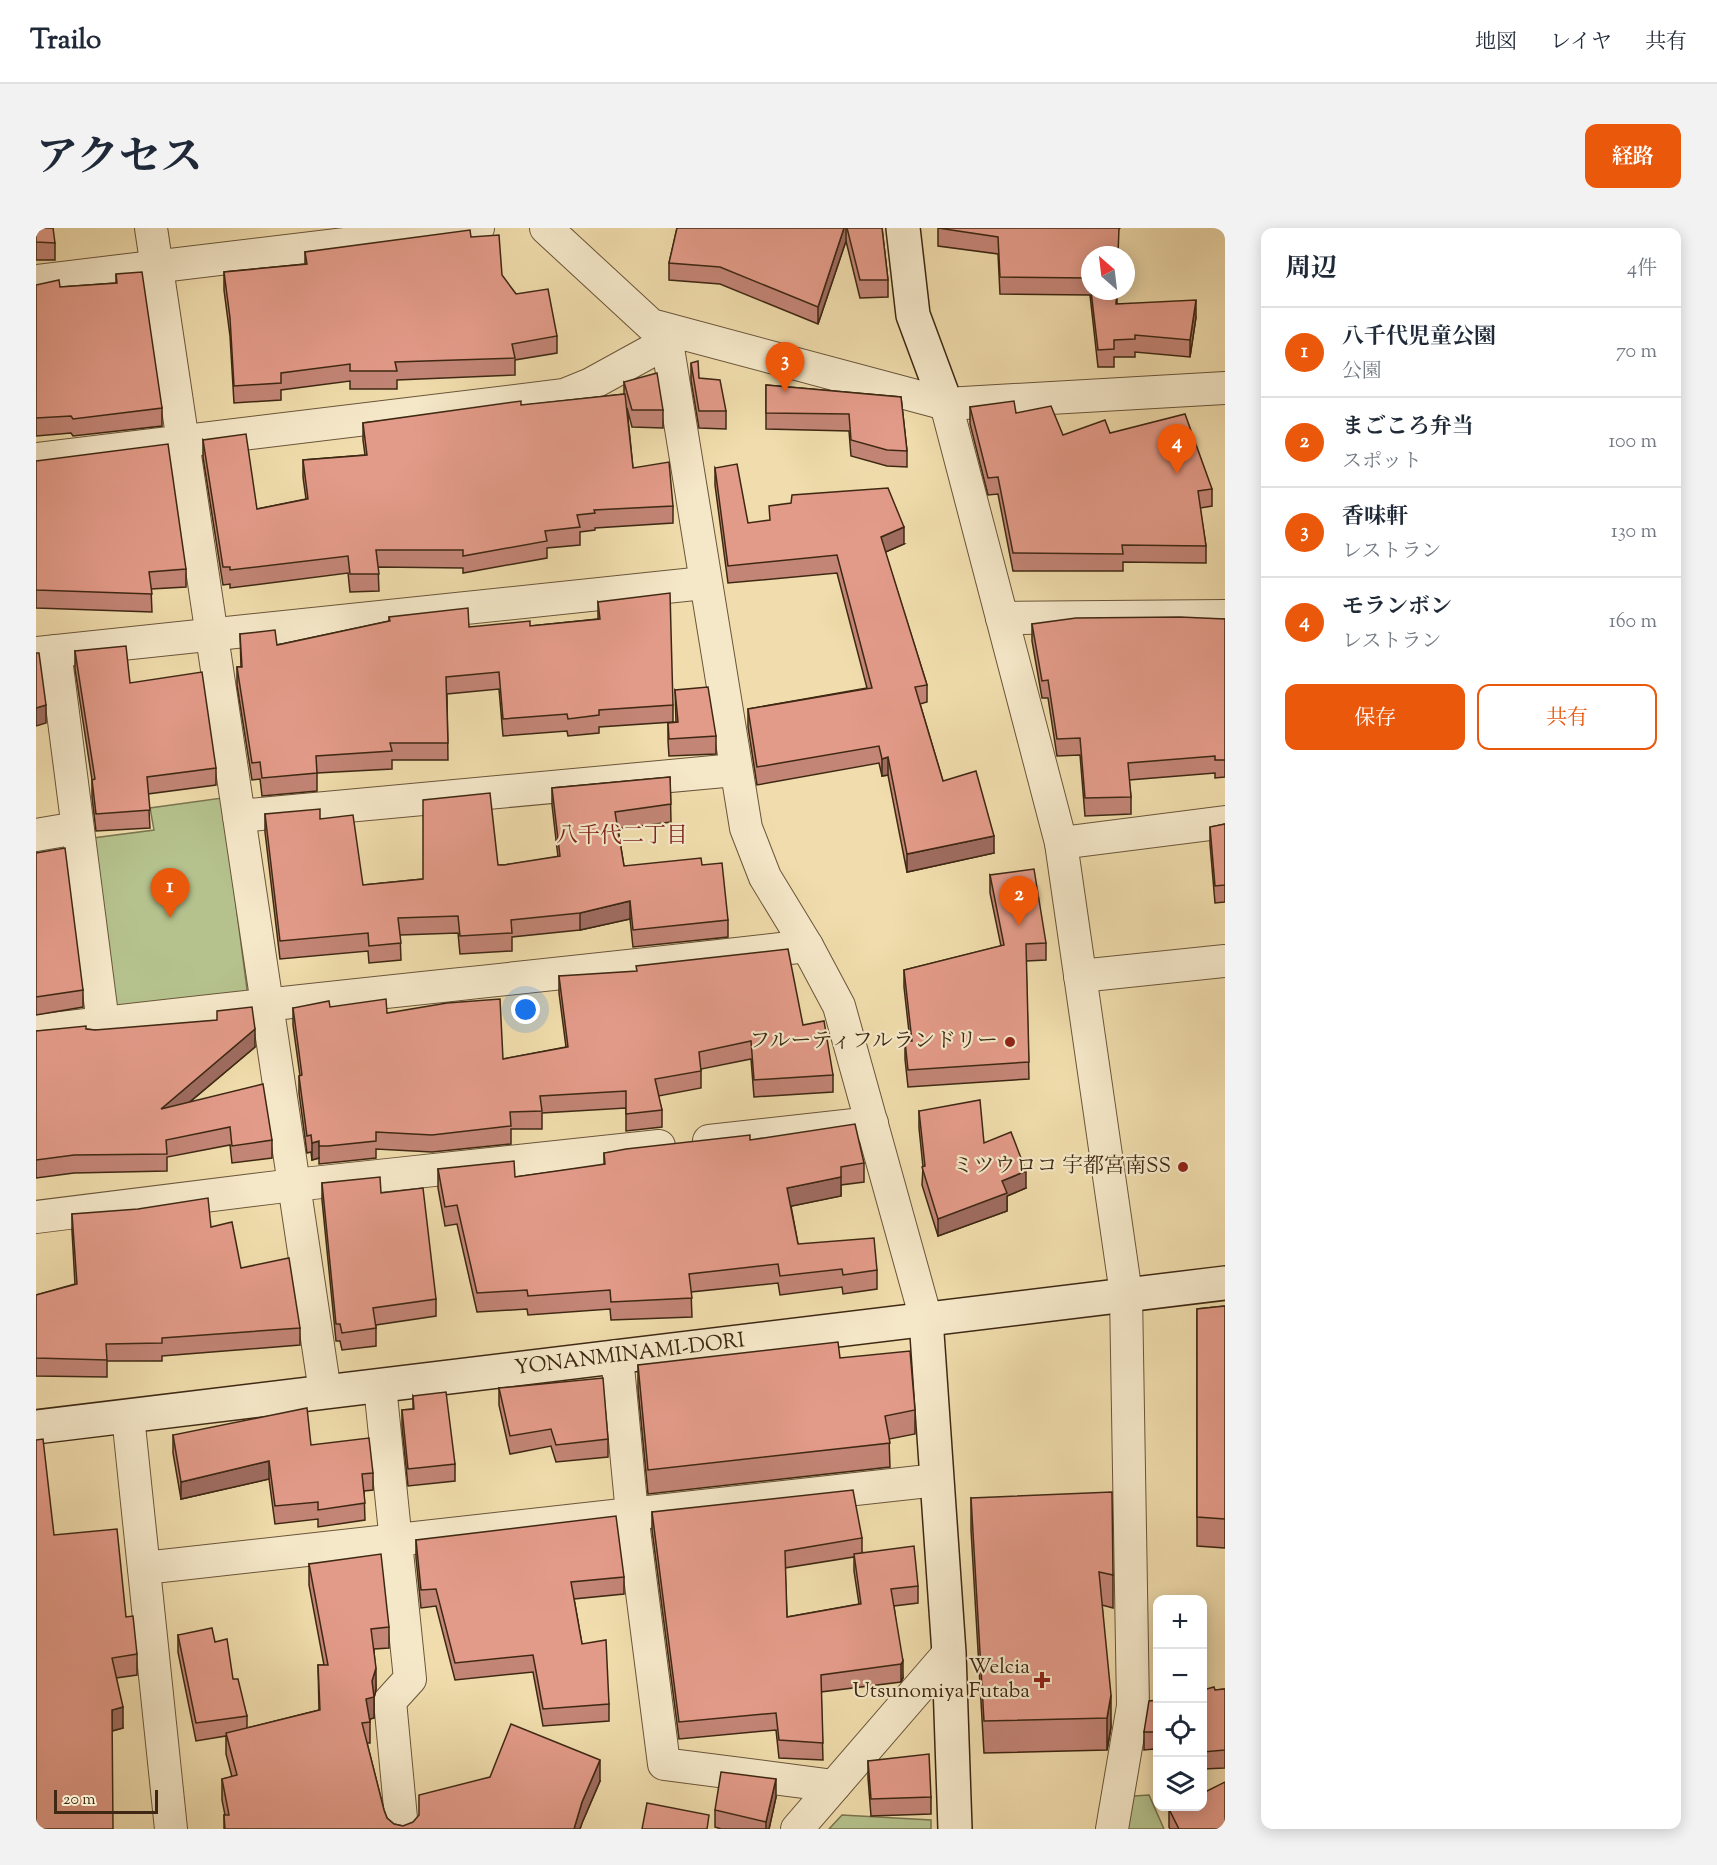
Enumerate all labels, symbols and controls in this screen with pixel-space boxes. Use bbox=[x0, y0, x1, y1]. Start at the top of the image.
text: Trailo bbox=[30, 21, 101, 61]
text: 地図 bbox=[1475, 28, 1517, 58]
text: レイヤ bbox=[1550, 28, 1612, 58]
text: 共有 bbox=[1645, 28, 1687, 58]
button: 経路 bbox=[1585, 124, 1681, 188]
text: アクセス bbox=[36, 130, 203, 190]
north arrow bbox=[1081, 246, 1135, 300]
text: 周辺 bbox=[1285, 251, 1337, 288]
text: 4件 bbox=[1627, 255, 1657, 284]
text: 八千代児童公園 bbox=[1342, 322, 1496, 354]
text: 1 bbox=[1301, 338, 1308, 367]
text: 70 m bbox=[1616, 338, 1657, 367]
pin: 3 bbox=[766, 342, 804, 392]
text: 公園 bbox=[1342, 358, 1382, 387]
text: まごころ弁当 bbox=[1342, 412, 1474, 444]
pin: 4 bbox=[1158, 424, 1196, 474]
text: 2 bbox=[1300, 428, 1309, 457]
text: 100 m bbox=[1608, 428, 1657, 457]
text: スポット bbox=[1342, 448, 1422, 477]
text: 香味軒 bbox=[1342, 502, 1408, 534]
text: 3 bbox=[1300, 518, 1309, 547]
text: 130 m bbox=[1611, 518, 1657, 547]
text: レストラン bbox=[1342, 538, 1441, 567]
text: モランボン bbox=[1342, 592, 1452, 624]
text: 4 bbox=[1299, 608, 1310, 637]
text: 160 m bbox=[1609, 608, 1657, 637]
text: レストラン bbox=[1342, 628, 1441, 657]
button: 保存 bbox=[1285, 684, 1465, 750]
button: 共有 bbox=[1477, 684, 1657, 750]
district label: 八千代二丁目 bbox=[556, 821, 688, 853]
pin: 1 bbox=[150, 868, 190, 918]
pin: 2 bbox=[1000, 876, 1038, 926]
your location bbox=[511, 995, 540, 1024]
place label: フルーティフルランドリー bbox=[749, 1027, 998, 1057]
marker: フルーティフルランドリー bbox=[1003, 1035, 1017, 1049]
place label: ミツウロコ 宇都宮南SS bbox=[952, 1152, 1171, 1182]
marker: ミツウロコ 宇都宮南SS bbox=[1176, 1160, 1190, 1174]
street label: YONANMINAMI-DORI bbox=[513, 1326, 747, 1384]
map controls bbox=[1153, 1595, 1207, 1811]
button: + bbox=[1153, 1595, 1207, 1649]
button: − bbox=[1153, 1649, 1207, 1703]
place label: Welcia Utsunomiya Futaba bbox=[853, 1653, 1030, 1707]
marker: Welcia Utsunomiya Futaba bbox=[1035, 1673, 1049, 1687]
button: locate bbox=[1153, 1703, 1207, 1757]
button: layers bbox=[1153, 1757, 1207, 1811]
scale bar bbox=[54, 1787, 158, 1814]
text: 20 m bbox=[63, 1789, 96, 1812]

